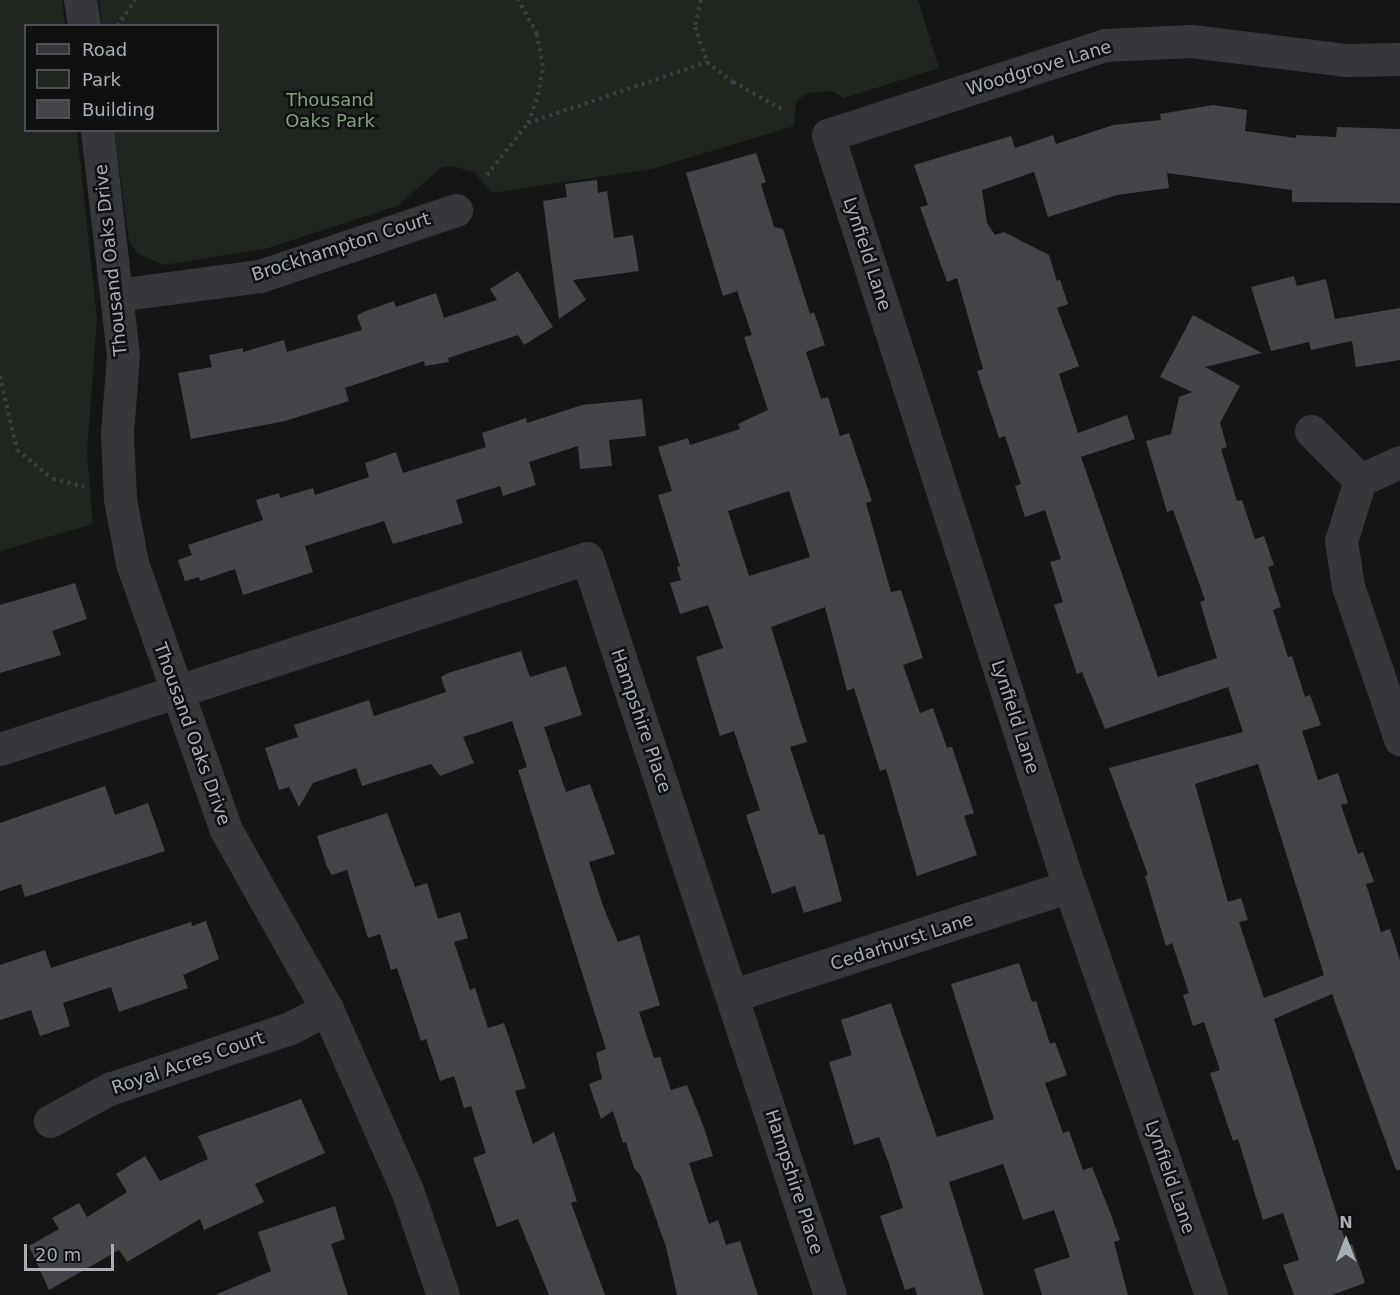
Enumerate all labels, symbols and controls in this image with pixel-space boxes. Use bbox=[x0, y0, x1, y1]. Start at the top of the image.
legend bbox=[24, 24, 219, 132]
street label: Woodgrove Lane bbox=[964, 36, 1114, 100]
text: Road bbox=[82, 39, 127, 60]
text: Park bbox=[82, 69, 121, 90]
park label: Thousand Oaks Park bbox=[285, 90, 375, 132]
text: Building bbox=[82, 99, 155, 120]
street label: Thousand Oaks Drive bbox=[90, 163, 132, 357]
street label: Lynfield Lane bbox=[838, 194, 896, 314]
street label: Brockhampton Court bbox=[249, 208, 433, 286]
street label: Thousand Oaks Drive bbox=[149, 640, 235, 828]
street label: Hampshire Place bbox=[606, 646, 676, 796]
street label: Lynfield Lane bbox=[986, 657, 1044, 777]
street label: Cedarhurst Lane bbox=[828, 909, 976, 975]
street label: Royal Acres Court bbox=[109, 1027, 267, 1099]
street label: Hampshire Place bbox=[760, 1107, 828, 1257]
street label: Lynfield Lane bbox=[1140, 1117, 1200, 1237]
north arrow bbox=[1316, 1211, 1376, 1271]
text: N bbox=[1339, 1213, 1353, 1232]
scale bar bbox=[27, 1232, 117, 1270]
text: 20 m bbox=[35, 1244, 81, 1265]

